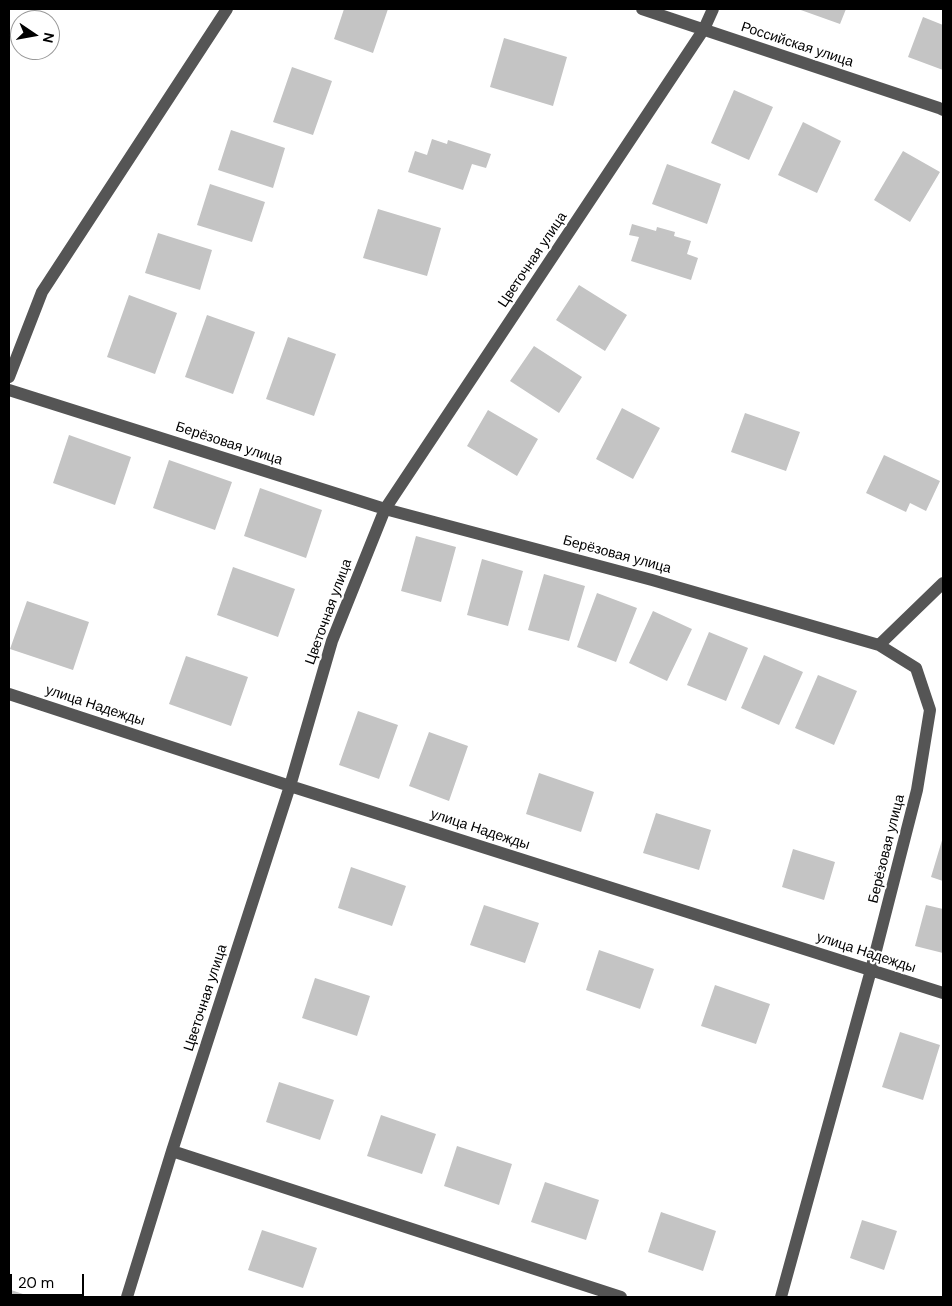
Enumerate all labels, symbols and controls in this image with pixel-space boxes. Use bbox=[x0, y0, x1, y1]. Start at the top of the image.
north arrow bbox=[10, 10, 60, 60]
street label: Российская улица bbox=[739, 19, 855, 71]
text: N bbox=[39, 31, 59, 45]
street label: Цветочная улица bbox=[495, 209, 571, 311]
street label: Берёзовая улица bbox=[173, 419, 285, 469]
street label: Берёзовая улица bbox=[561, 532, 673, 578]
street label: Цветочная улица bbox=[302, 557, 356, 667]
street label: улица Надежды bbox=[43, 682, 147, 730]
street label: Берёзовая улица bbox=[865, 793, 909, 905]
street label: улица Надежды bbox=[428, 806, 532, 854]
street label: улица Надежды bbox=[814, 929, 918, 977]
street label: Цветочная улица bbox=[181, 942, 231, 1054]
scale bar bbox=[12, 1264, 86, 1296]
text: 20 m bbox=[18, 1273, 54, 1293]

